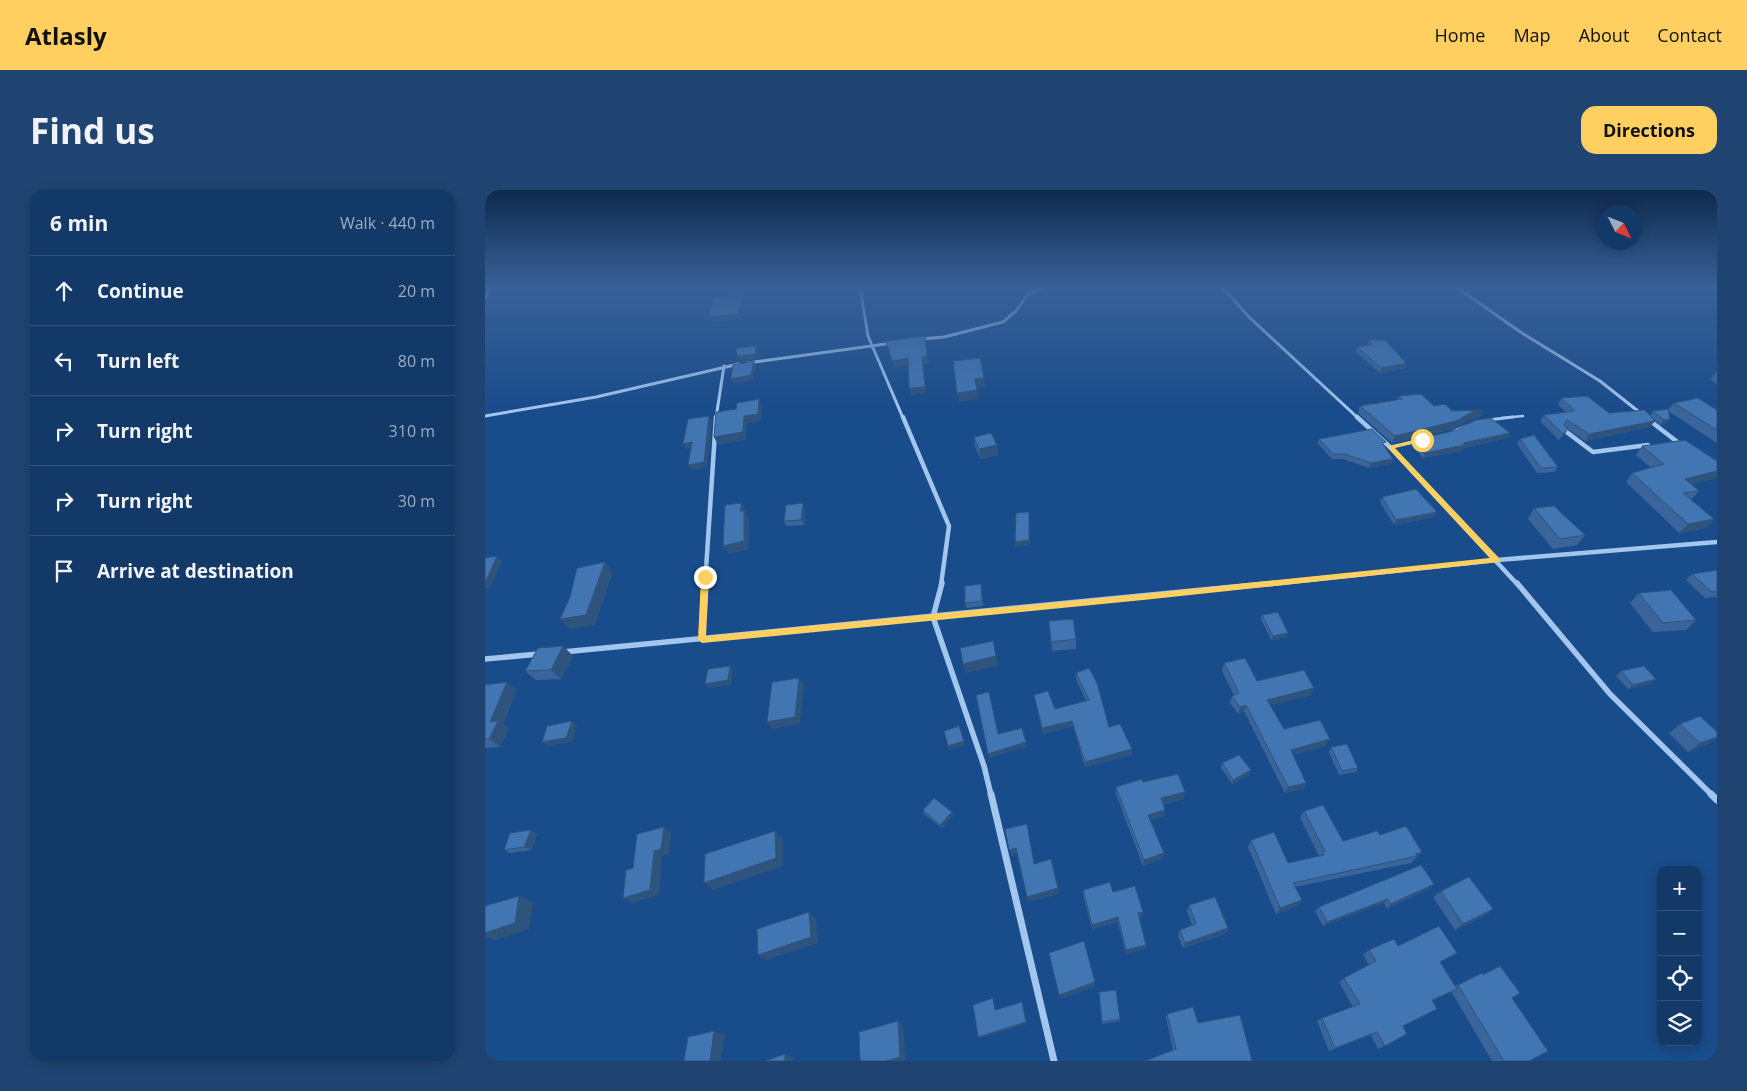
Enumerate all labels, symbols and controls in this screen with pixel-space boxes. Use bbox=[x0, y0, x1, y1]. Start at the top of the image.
text: Atlasly bbox=[25, 19, 107, 52]
text: Home bbox=[1435, 23, 1485, 47]
text: Map bbox=[1513, 23, 1551, 47]
text: About bbox=[1579, 23, 1629, 47]
text: Contact bbox=[1657, 23, 1722, 47]
button: Directions bbox=[1581, 106, 1717, 154]
text: Find us bbox=[30, 107, 155, 154]
north arrow bbox=[1597, 205, 1642, 250]
text: 6 min bbox=[50, 209, 108, 237]
text: Walk · 440 m bbox=[340, 212, 435, 234]
icon: ahead bbox=[50, 277, 78, 305]
text: Continue bbox=[97, 278, 184, 304]
text: 20 m bbox=[398, 280, 435, 302]
icon: left bbox=[50, 347, 78, 375]
text: Turn left bbox=[97, 348, 179, 374]
text: 80 m bbox=[398, 350, 435, 372]
icon: right bbox=[50, 417, 78, 445]
text: Turn right bbox=[97, 418, 192, 444]
text: 310 m bbox=[389, 420, 435, 442]
route start bbox=[1411, 429, 1434, 452]
icon: right bbox=[50, 487, 78, 515]
text: Turn right bbox=[97, 488, 192, 514]
text: 30 m bbox=[398, 490, 435, 512]
icon: arrive bbox=[50, 557, 78, 585]
text: Arrive at destination bbox=[97, 558, 294, 584]
route end bbox=[694, 566, 717, 589]
map controls bbox=[1657, 866, 1702, 1046]
button: + bbox=[1657, 866, 1702, 911]
button: − bbox=[1657, 911, 1702, 956]
button: locate bbox=[1657, 956, 1702, 1001]
button: layers bbox=[1657, 1001, 1702, 1046]

